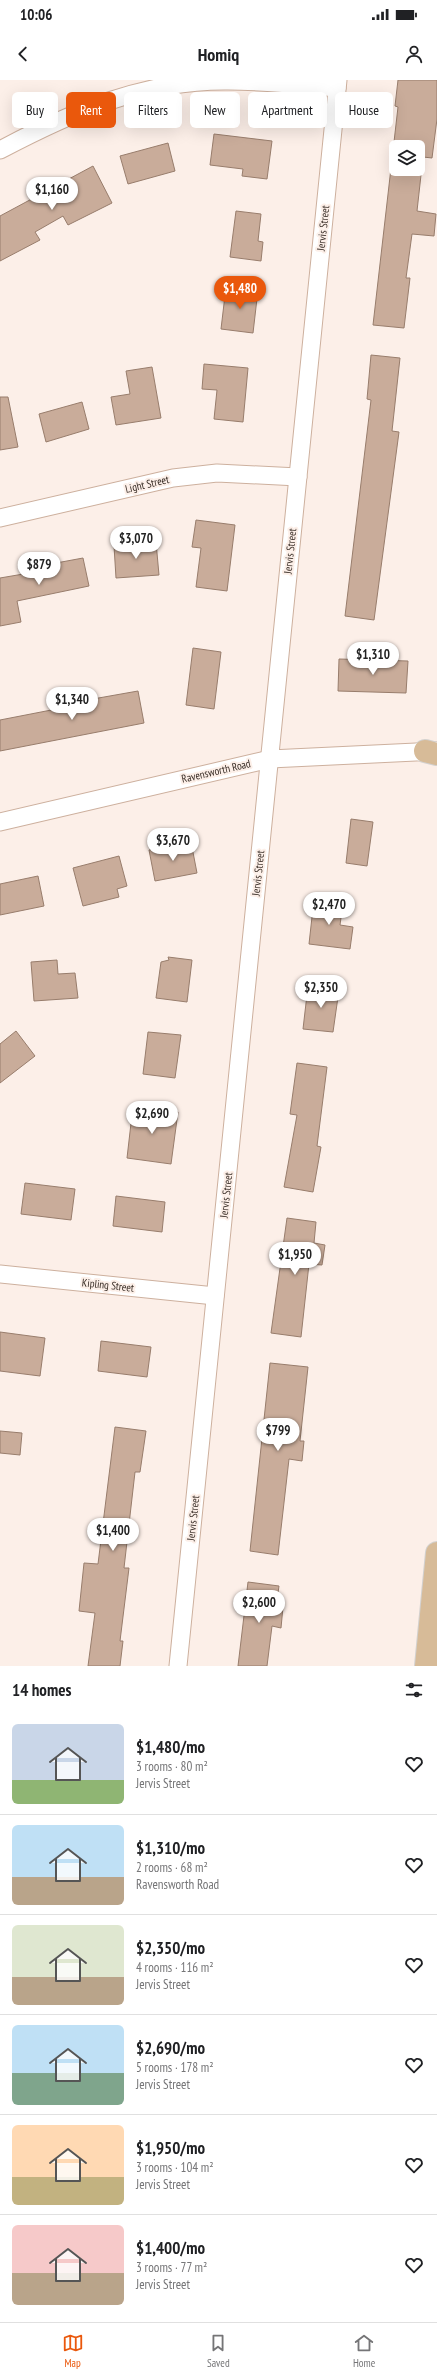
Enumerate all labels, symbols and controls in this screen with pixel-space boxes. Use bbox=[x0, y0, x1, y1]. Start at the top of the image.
text: 10:06 bbox=[20, 5, 52, 24]
icon: back bbox=[12, 43, 34, 65]
text: Homiq bbox=[198, 43, 239, 66]
icon: person bbox=[403, 43, 425, 65]
chip: Buy bbox=[12, 92, 58, 128]
chip: Rent bbox=[66, 92, 116, 128]
chip: Filters bbox=[124, 92, 182, 128]
chip: New bbox=[190, 92, 240, 128]
chip: Apartment bbox=[248, 92, 327, 128]
chip: House bbox=[335, 92, 393, 128]
map controls bbox=[389, 140, 425, 176]
button: layers bbox=[389, 140, 425, 176]
pin: $1,160 bbox=[19, 177, 85, 211]
text: $1,160 bbox=[35, 181, 69, 198]
street label: Jervis Street bbox=[314, 205, 332, 252]
pin: $1,480 bbox=[207, 276, 273, 310]
text: $1,480 bbox=[223, 280, 257, 297]
street label: Light Street bbox=[124, 472, 170, 496]
pin: $3,070 bbox=[103, 526, 169, 560]
street label: Jervis Street bbox=[281, 528, 299, 575]
text: $3,070 bbox=[119, 530, 153, 547]
pin: $879 bbox=[15, 552, 63, 586]
text: $879 bbox=[27, 556, 51, 573]
pin: $1,310 bbox=[340, 642, 406, 676]
text: $1,310 bbox=[356, 646, 390, 663]
pin: $1,340 bbox=[39, 687, 105, 721]
text: $1,340 bbox=[55, 691, 89, 708]
street label: Ravensworth Road bbox=[180, 756, 252, 786]
pin: $3,670 bbox=[140, 828, 206, 862]
text: $3,670 bbox=[156, 832, 190, 849]
street label: Jervis Street bbox=[249, 850, 267, 897]
pin: $2,470 bbox=[296, 892, 362, 926]
text: $2,470 bbox=[312, 896, 346, 913]
pin: $2,350 bbox=[288, 975, 354, 1009]
text: $2,350 bbox=[304, 979, 338, 996]
pin: $2,690 bbox=[119, 1101, 185, 1135]
text: $2,690 bbox=[135, 1105, 169, 1122]
street label: Jervis Street bbox=[217, 1172, 235, 1219]
pin: $1,950 bbox=[262, 1242, 328, 1276]
text: $1,950 bbox=[278, 1246, 312, 1263]
street label: Kipling Street bbox=[81, 1275, 135, 1295]
pin: $799 bbox=[254, 1418, 302, 1452]
text: $799 bbox=[266, 1422, 290, 1439]
street label: Jervis Street bbox=[184, 1495, 202, 1542]
pin: $1,400 bbox=[80, 1518, 146, 1552]
text: $1,400 bbox=[96, 1522, 130, 1539]
pin: $2,600 bbox=[226, 1590, 292, 1624]
text: $2,600 bbox=[242, 1594, 276, 1611]
text: 14 homes bbox=[12, 1679, 71, 1701]
icon: filters bbox=[403, 1679, 425, 1701]
text: $1,480/mo bbox=[136, 1736, 205, 1758]
icon: home bbox=[44, 1740, 92, 1788]
icon: heart bbox=[403, 1753, 425, 1775]
text: 3 rooms · 80 m² bbox=[136, 1758, 208, 1775]
text: Jervis Street bbox=[136, 1775, 190, 1792]
text: $1,310/mo bbox=[136, 1837, 205, 1859]
icon: home bbox=[44, 1841, 92, 1889]
icon: heart bbox=[403, 1854, 425, 1876]
text: 2 rooms · 68 m² bbox=[136, 1859, 208, 1876]
text: Ravensworth Road bbox=[136, 1876, 219, 1893]
text: $2,350/mo bbox=[136, 1937, 205, 1959]
icon: home bbox=[44, 1941, 92, 1989]
icon: heart bbox=[403, 1954, 425, 1976]
text: 4 rooms · 116 m² bbox=[136, 1959, 214, 1976]
text: Jervis Street bbox=[136, 1976, 190, 1993]
text: $2,690/mo bbox=[136, 2037, 205, 2059]
icon: home bbox=[44, 2041, 92, 2089]
icon: heart bbox=[403, 2054, 425, 2076]
text: 5 rooms · 178 m² bbox=[136, 2059, 214, 2076]
text: Jervis Street bbox=[136, 2076, 190, 2093]
text: $1,950/mo bbox=[136, 2137, 205, 2159]
icon: home bbox=[44, 2141, 92, 2189]
icon: heart bbox=[403, 2154, 425, 2176]
text: 3 rooms · 104 m² bbox=[136, 2159, 214, 2176]
text: Jervis Street bbox=[136, 2176, 190, 2193]
text: $1,400/mo bbox=[136, 2237, 205, 2259]
icon: home bbox=[44, 2241, 92, 2289]
icon: heart bbox=[403, 2254, 425, 2276]
text: 3 rooms · 77 m² bbox=[136, 2259, 207, 2276]
text: Jervis Street bbox=[136, 2276, 190, 2293]
tab: Map bbox=[62, 2332, 84, 2370]
tab: Saved bbox=[207, 2332, 230, 2370]
tab: Home bbox=[353, 2332, 375, 2370]

